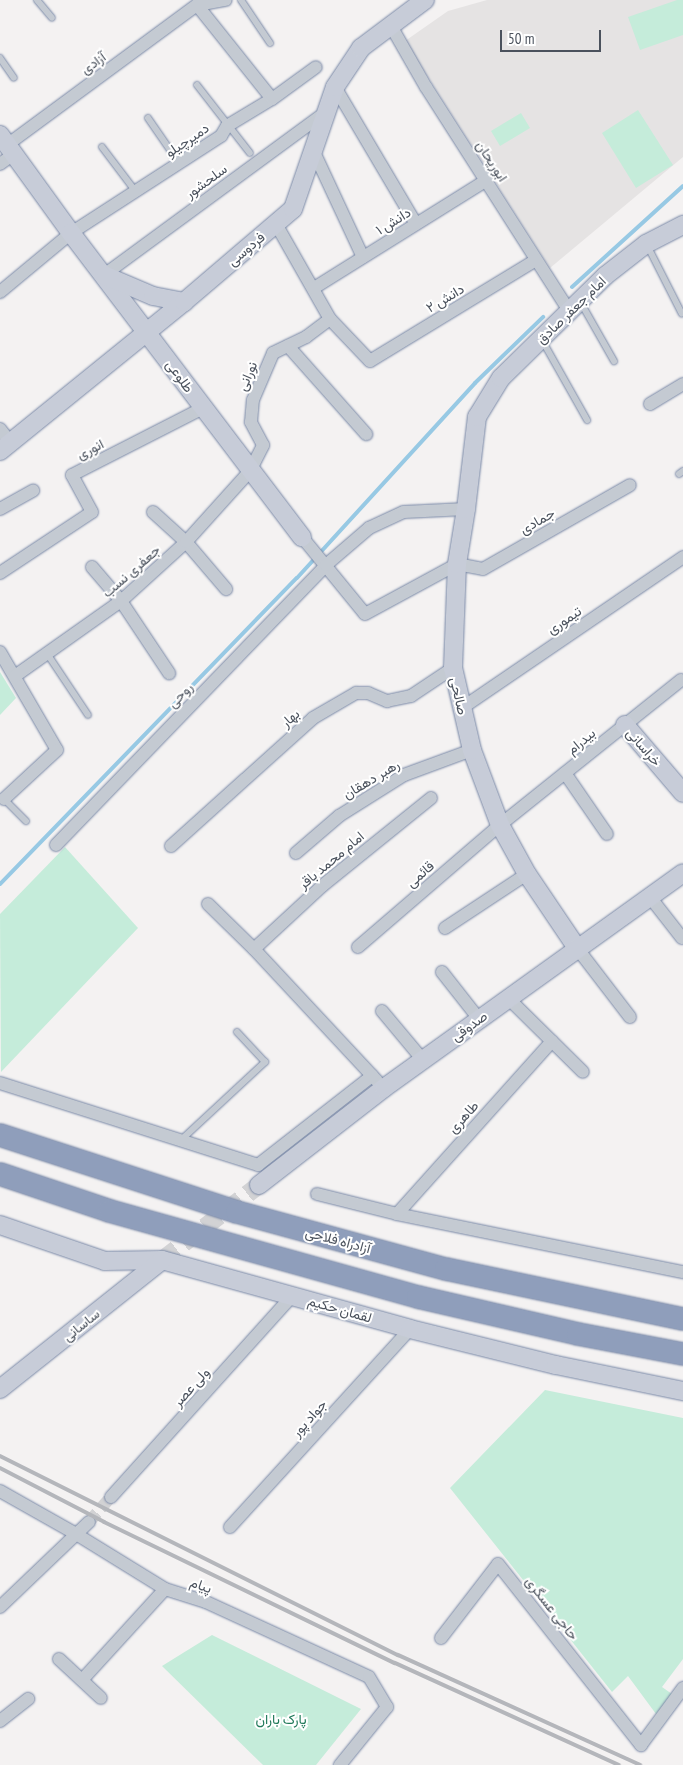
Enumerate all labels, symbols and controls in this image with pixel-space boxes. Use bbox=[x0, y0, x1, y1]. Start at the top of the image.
scale bar bbox=[503, 20, 604, 52]
text: 50 m bbox=[508, 29, 534, 48]
street label: آزادی bbox=[77, 48, 109, 78]
street label: دمیرچیلو bbox=[162, 119, 212, 161]
street label: ابوریحان bbox=[473, 137, 511, 185]
street label: سلحشور bbox=[182, 160, 230, 202]
street label: دانش ۱ bbox=[372, 204, 414, 238]
street label: فردوسی bbox=[224, 229, 268, 269]
street label: امام جعفر صادق bbox=[533, 273, 609, 347]
street label: دانش ۲ bbox=[423, 280, 467, 316]
street label: طلوعی bbox=[163, 356, 197, 396]
street label: نورانی bbox=[233, 359, 261, 393]
street label: انوری bbox=[74, 435, 106, 463]
street label: جمادی bbox=[516, 504, 558, 538]
street label: جعفری نسب bbox=[99, 541, 163, 601]
street label: تیموری bbox=[543, 602, 585, 638]
street label: صالحی bbox=[447, 676, 471, 716]
street label: روحی bbox=[164, 679, 196, 711]
street label: بهار bbox=[277, 705, 303, 731]
street label: بیدرام bbox=[563, 724, 599, 758]
street label: خراسانی bbox=[623, 725, 665, 769]
street label: رهبر دهقان bbox=[340, 756, 402, 802]
street label: امام محمد باقر bbox=[295, 828, 367, 892]
street label: قائمی bbox=[403, 857, 437, 891]
street label: صدوقی bbox=[448, 1007, 490, 1045]
street label: طاهری bbox=[444, 1097, 482, 1137]
street label: آزادراه فلاحی bbox=[304, 1223, 372, 1257]
street label: لقمان حکیم bbox=[306, 1292, 374, 1326]
street label: ساسانی bbox=[59, 1305, 103, 1345]
street label: ولی عصر bbox=[169, 1364, 213, 1410]
street label: جواد پور bbox=[288, 1396, 330, 1440]
street label: پیام bbox=[188, 1573, 214, 1597]
street label: حاجی عسگری bbox=[522, 1573, 582, 1643]
park label: پارک باران bbox=[255, 1711, 307, 1727]

